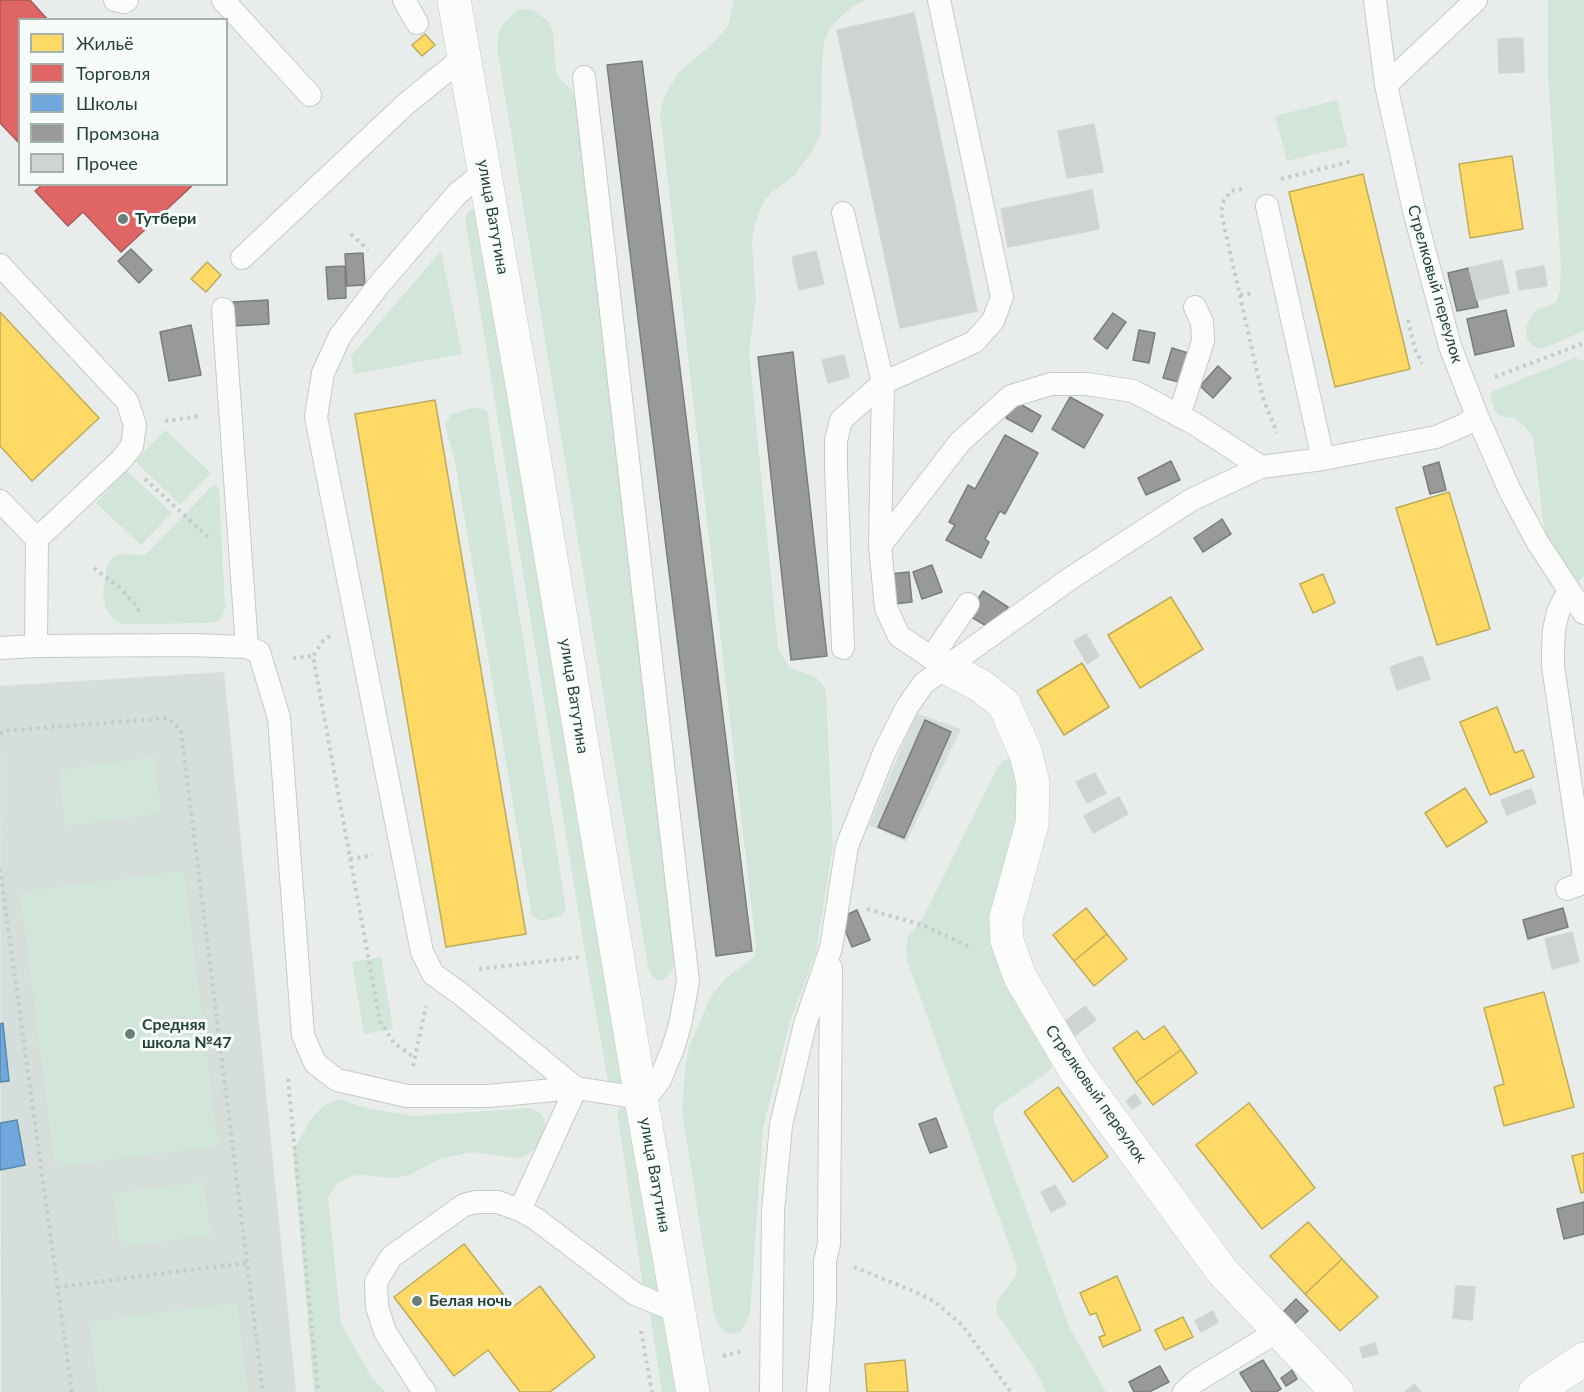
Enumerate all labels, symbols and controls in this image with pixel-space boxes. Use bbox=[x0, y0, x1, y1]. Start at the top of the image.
legend bbox=[18, 18, 228, 186]
text: Жильё bbox=[76, 32, 134, 54]
text: Торговля bbox=[76, 62, 150, 84]
text: Школы bbox=[76, 92, 138, 114]
text: Промзона bbox=[76, 122, 159, 144]
text: Прочее bbox=[76, 152, 138, 174]
street label: улица Ватутина bbox=[473, 158, 513, 276]
street label: Стрелковый переулок bbox=[1403, 203, 1467, 365]
place label: Тутбери bbox=[135, 209, 196, 229]
marker: Тутбери bbox=[116, 212, 130, 226]
street label: улица Ватутина bbox=[555, 637, 593, 755]
place label: Средняя школа №47 bbox=[142, 1015, 232, 1053]
street label: Стрелковый переулок bbox=[1041, 1021, 1151, 1167]
marker: Средняя школа №47 bbox=[123, 1027, 137, 1041]
street label: улица Ватутина bbox=[635, 1116, 675, 1234]
place label: Белая ночь bbox=[429, 1291, 512, 1311]
marker: Белая ночь bbox=[410, 1294, 424, 1308]

